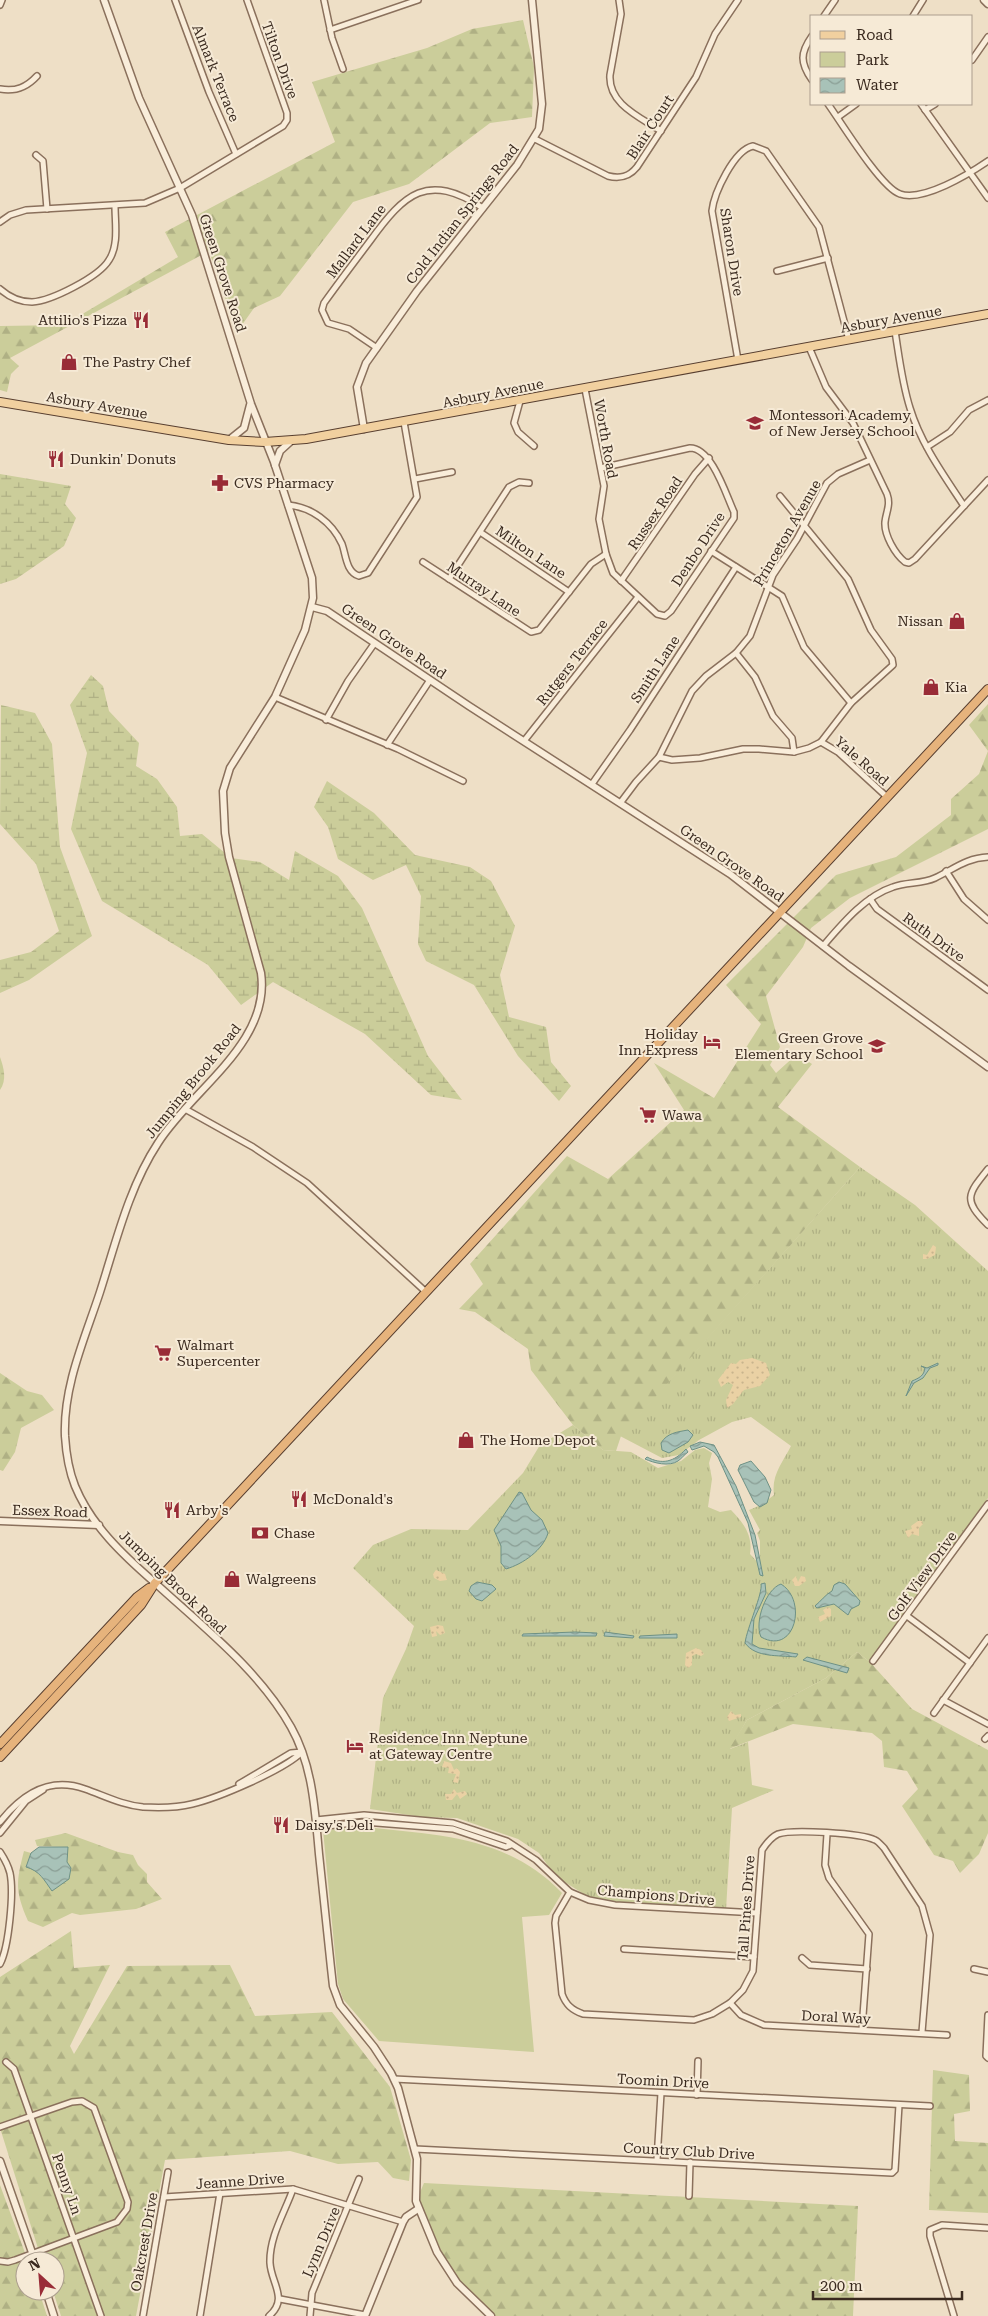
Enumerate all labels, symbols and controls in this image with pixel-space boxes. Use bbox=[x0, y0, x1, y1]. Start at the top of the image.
legend bbox=[810, 15, 973, 105]
street label: Tilton Drive bbox=[259, 19, 301, 101]
street label: Almark Terrace bbox=[189, 22, 243, 124]
text: Road bbox=[856, 26, 893, 44]
text: Park bbox=[856, 51, 890, 69]
text: Water bbox=[856, 76, 898, 94]
street label: Blair Court bbox=[623, 92, 677, 162]
street label: Cold Indian Springs Road bbox=[402, 141, 522, 287]
street label: Mallard Lane bbox=[323, 201, 389, 281]
street label: Sharon Drive bbox=[717, 207, 747, 297]
street label: Green Grove Road bbox=[196, 212, 250, 334]
street label: Asbury Avenue bbox=[839, 302, 943, 336]
restaurant icon: Attilio's Pizza bbox=[131, 310, 151, 330]
place label: Attilio's Pizza bbox=[38, 312, 127, 328]
shop icon: The Pastry Chef bbox=[59, 352, 79, 372]
place label: The Pastry Chef bbox=[83, 354, 191, 370]
street label: Asbury Avenue bbox=[441, 375, 545, 411]
street label: Asbury Avenue bbox=[45, 388, 149, 422]
street label: Worth Road bbox=[591, 398, 621, 480]
place label: Montessori Academy of New Jersey School bbox=[769, 407, 915, 439]
school or university icon: Montessori Academy of New Jersey School bbox=[745, 413, 765, 433]
restaurant icon: Dunkin' Donuts bbox=[46, 449, 66, 469]
place label: Dunkin' Donuts bbox=[70, 451, 176, 467]
pharmacy icon: CVS Pharmacy bbox=[210, 473, 230, 493]
street label: Russex Road bbox=[625, 473, 685, 553]
place label: CVS Pharmacy bbox=[234, 475, 335, 491]
street label: Princeton Avenue bbox=[750, 477, 824, 589]
street label: Denbo Drive bbox=[668, 509, 728, 589]
street label: Milton Lane bbox=[493, 523, 570, 582]
street label: Murray Lane bbox=[444, 558, 524, 620]
street label: Green Grove Road bbox=[339, 600, 449, 682]
shop icon: Nissan bbox=[947, 611, 967, 631]
place label: Nissan bbox=[897, 613, 943, 629]
street label: Rutgers Terrace bbox=[533, 615, 611, 708]
street label: Smith Lane bbox=[627, 632, 683, 706]
shop icon: Kia bbox=[921, 677, 941, 697]
place label: Kia bbox=[945, 679, 968, 695]
street label: Yale Road bbox=[832, 733, 892, 789]
street label: Green Grove Road bbox=[677, 821, 787, 905]
street label: Ruth Drive bbox=[900, 909, 968, 965]
street label: Jumping Brook Road bbox=[142, 1021, 244, 1141]
place label: Holiday Inn Express bbox=[618, 1026, 699, 1058]
place label: Green Grove Elementary School bbox=[735, 1030, 864, 1062]
hotel icon: Holiday Inn Express bbox=[702, 1032, 722, 1052]
school or university icon: Green Grove Elementary School bbox=[867, 1036, 887, 1056]
supermarket icon: Wawa bbox=[638, 1105, 658, 1125]
place label: Wawa bbox=[662, 1107, 702, 1123]
place label: Walmart Supercenter bbox=[177, 1337, 260, 1369]
supermarket icon: Walmart Supercenter bbox=[153, 1343, 173, 1363]
shop icon: The Home Depot bbox=[456, 1430, 476, 1450]
place label: The Home Depot bbox=[480, 1432, 595, 1448]
restaurant icon: McDonald's bbox=[289, 1489, 309, 1509]
place label: McDonald's bbox=[313, 1491, 393, 1507]
restaurant icon: Arby's bbox=[162, 1500, 182, 1520]
street label: Essex Road bbox=[12, 1502, 88, 1520]
place label: Arby's bbox=[186, 1502, 229, 1518]
bank icon: Chase bbox=[250, 1523, 270, 1543]
place label: Chase bbox=[274, 1525, 315, 1541]
street label: Jumping Brook Road bbox=[116, 1527, 230, 1637]
street label: Golf View Drive bbox=[884, 1528, 960, 1624]
shop icon: Walgreens bbox=[222, 1569, 242, 1589]
place label: Walgreens bbox=[246, 1571, 317, 1587]
place label: Residence Inn Neptune at Gateway Centre bbox=[369, 1730, 528, 1762]
hotel icon: Residence Inn Neptune at Gateway Centre bbox=[345, 1736, 365, 1756]
restaurant icon: Daisy's Deli bbox=[271, 1815, 291, 1835]
place label: Daisy's Deli bbox=[295, 1817, 374, 1833]
street label: Tall Pines Drive bbox=[734, 1855, 758, 1961]
street label: Champions Drive bbox=[597, 1882, 715, 1908]
street label: Doral Way bbox=[801, 2007, 872, 2027]
street label: Toomin Drive bbox=[617, 2071, 710, 2091]
street label: Country Club Drive bbox=[623, 2140, 756, 2162]
street label: Penny Ln bbox=[49, 2151, 85, 2217]
street label: Jeanne Drive bbox=[195, 2170, 285, 2192]
street label: Oakcrest Drive bbox=[127, 2191, 161, 2293]
street label: Lynn Drive bbox=[299, 2204, 343, 2280]
north arrow bbox=[15, 2251, 65, 2301]
text: N bbox=[26, 2255, 43, 2274]
scale bar bbox=[813, 2268, 962, 2300]
text: 200 m bbox=[820, 2277, 863, 2295]

